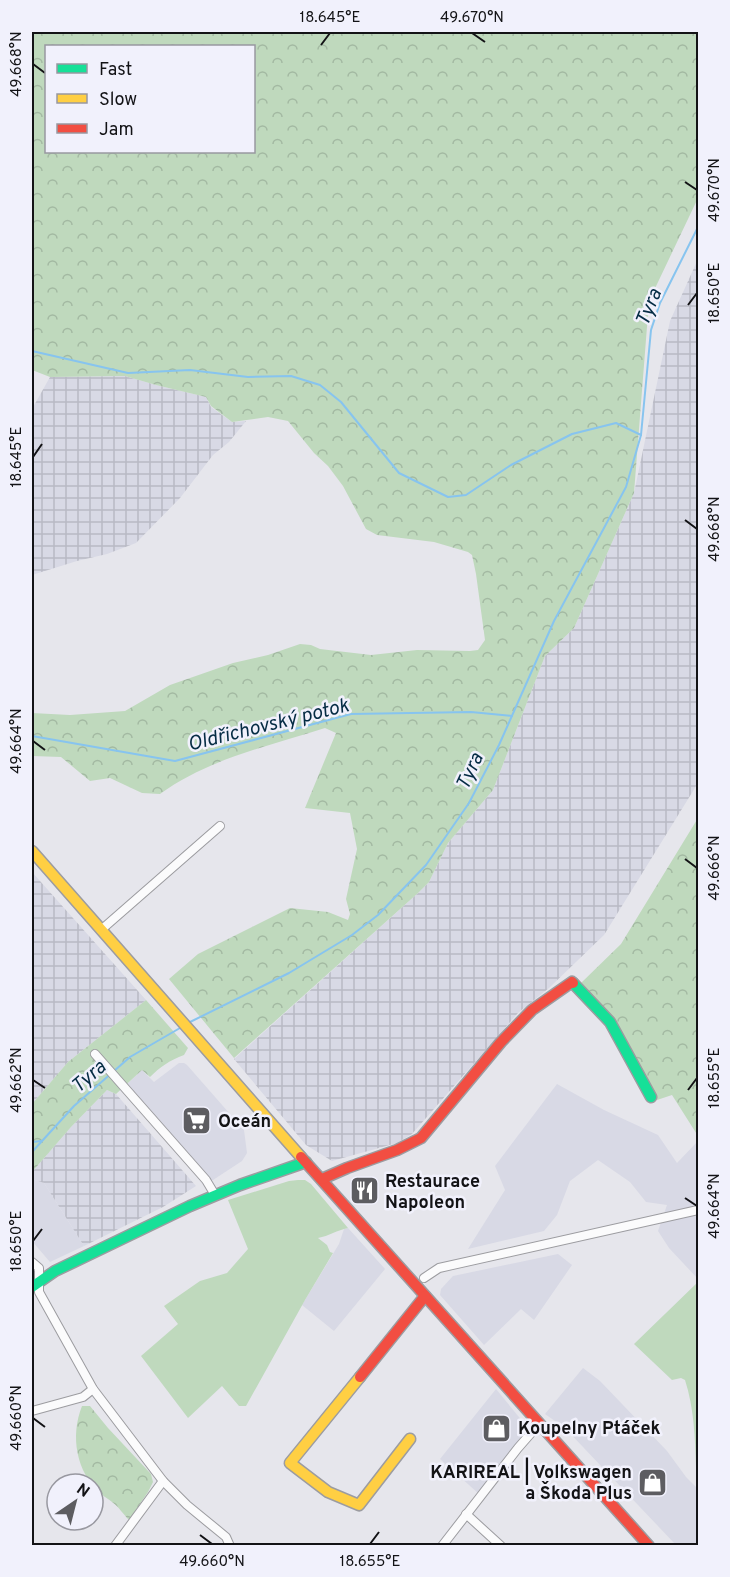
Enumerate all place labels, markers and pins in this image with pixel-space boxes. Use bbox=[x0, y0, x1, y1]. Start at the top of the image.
supermarket icon: Oceán bbox=[181, 1105, 213, 1137]
place label: Oceán bbox=[218, 1111, 271, 1134]
place label: Restaurace Napoleon bbox=[385, 1171, 480, 1215]
restaurant icon: Restaurace Napoleon bbox=[348, 1175, 380, 1207]
shop icon: Koupelny Ptáček bbox=[481, 1412, 513, 1444]
place label: Koupelny Ptáček bbox=[518, 1418, 661, 1441]
place label: KARIREAL | Volkswagen a Škoda Plus bbox=[430, 1457, 632, 1506]
shop icon: KARIREAL | Volkswagen a Škoda Plus bbox=[637, 1466, 669, 1498]

